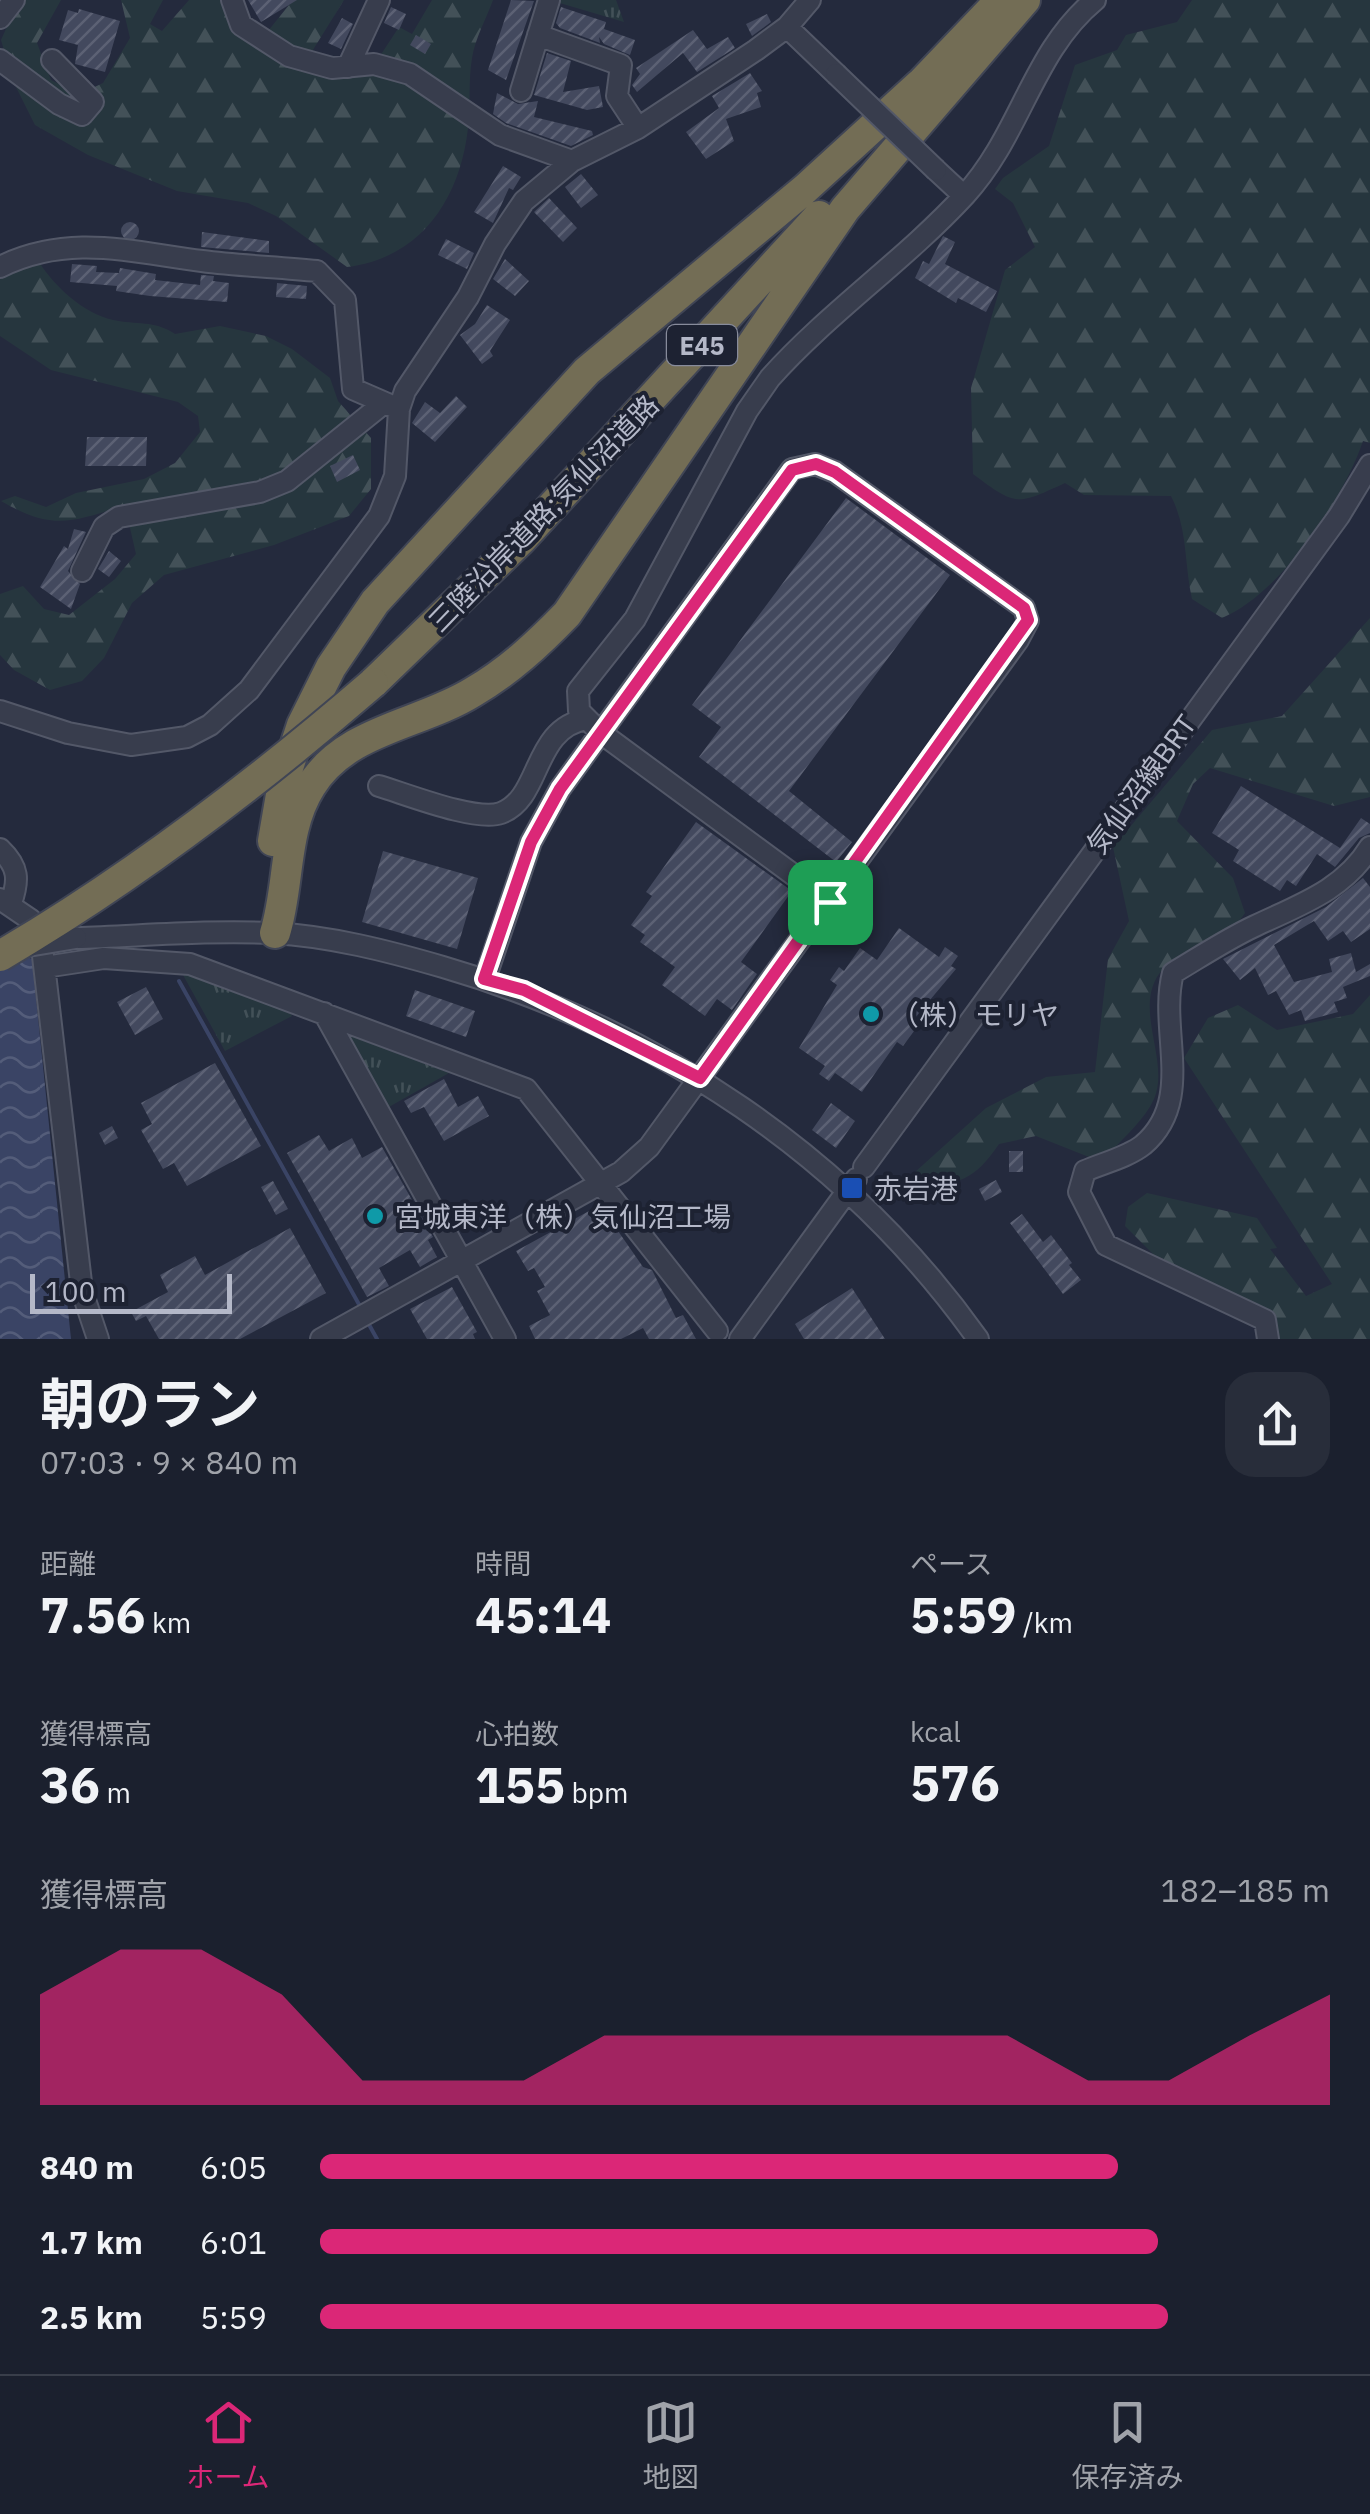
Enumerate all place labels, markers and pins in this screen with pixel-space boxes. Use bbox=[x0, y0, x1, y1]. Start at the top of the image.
pin bbox=[788, 860, 873, 945]
place label: （株）モリヤ bbox=[891, 996, 1059, 1033]
marker: （株）モリヤ bbox=[860, 1003, 882, 1025]
place label: 赤岩港 bbox=[874, 1170, 958, 1207]
marker: 赤岩港 bbox=[839, 1175, 865, 1201]
place label: 宮城東洋（株）気仙沼工場 bbox=[395, 1198, 731, 1235]
marker: 宮城東洋（株）気仙沼工場 bbox=[364, 1205, 386, 1227]

